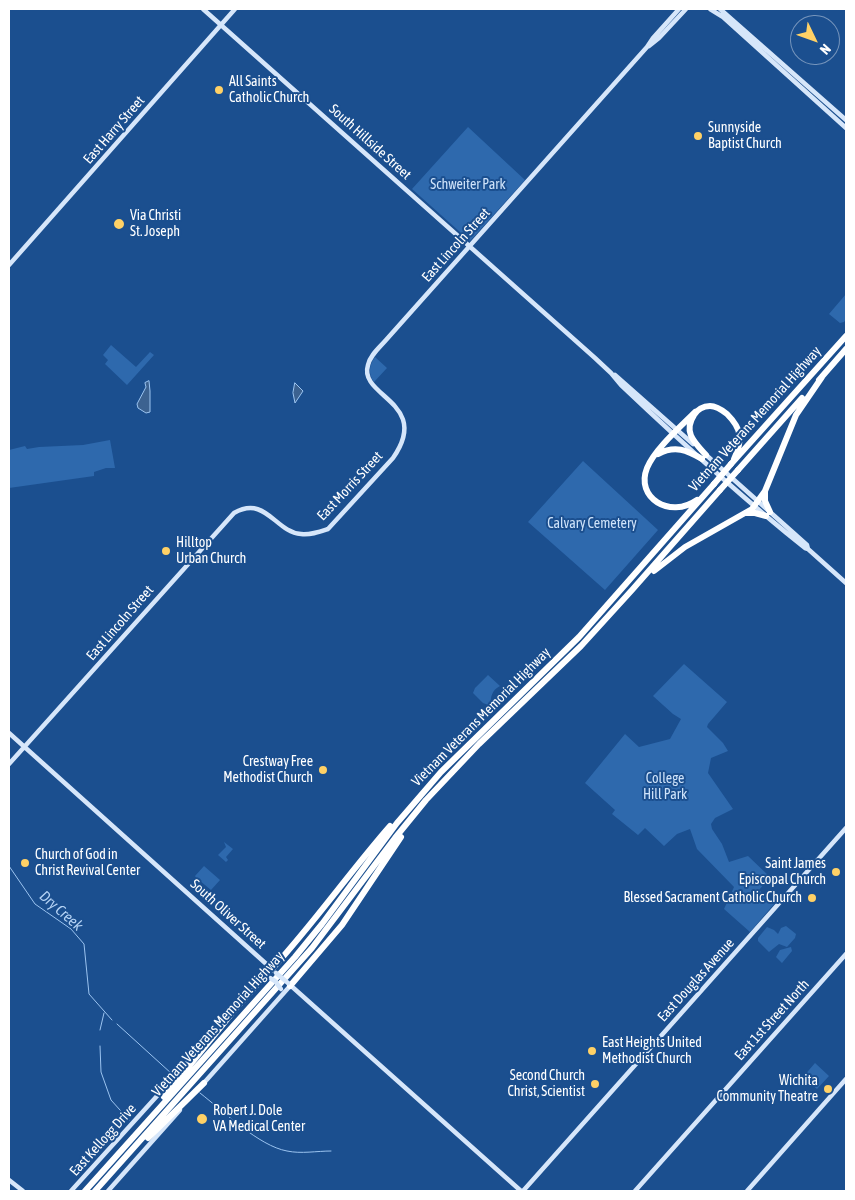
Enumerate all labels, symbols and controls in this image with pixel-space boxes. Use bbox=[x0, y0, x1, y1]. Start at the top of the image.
north arrow bbox=[790, 15, 840, 65]
text: N bbox=[817, 41, 834, 58]
place label: All Saints Catholic Church bbox=[229, 74, 309, 106]
marker: All Saints Catholic Church bbox=[213, 84, 225, 96]
street label: East Harry Street bbox=[80, 93, 148, 167]
street label: South Hillside Street bbox=[326, 101, 414, 183]
place label: Sunnyside Baptist Church bbox=[708, 120, 782, 152]
marker: Sunnyside Baptist Church bbox=[692, 130, 704, 142]
park label: Schweiter Park bbox=[430, 177, 506, 193]
street label: East Lincoln Street bbox=[418, 205, 494, 285]
place label: Via Christi St. Joseph bbox=[130, 208, 181, 240]
marker: Via Christi St. Joseph bbox=[112, 217, 126, 231]
street label: Vietnam Veterans Memorial Highway bbox=[685, 343, 825, 495]
street label: East Morris Street bbox=[314, 448, 386, 524]
park label: Calvary Cemetery bbox=[547, 516, 637, 532]
place label: Hilltop Urban Church bbox=[176, 535, 246, 568]
marker: Hilltop Urban Church bbox=[160, 545, 172, 557]
street label: East Lincoln Street bbox=[83, 582, 157, 664]
street label: Vietnam Veterans Memorial Highway bbox=[408, 644, 554, 790]
place label: Crestway Free Methodist Church bbox=[223, 754, 313, 786]
marker: Crestway Free Methodist Church bbox=[317, 764, 329, 776]
park label: College Hill Park bbox=[643, 771, 687, 804]
place label: Church of God in Christ Revival Center bbox=[35, 847, 140, 880]
place label: Saint James Episcopal Church bbox=[739, 856, 826, 889]
marker: Church of God in Christ Revival Center bbox=[19, 857, 31, 869]
marker: Saint James Episcopal Church bbox=[830, 866, 842, 878]
street label: South Oliver Street bbox=[187, 876, 269, 952]
water label: Dry Creek bbox=[36, 887, 86, 935]
place label: Blessed Sacrament Catholic Church bbox=[623, 890, 802, 906]
marker: Blessed Sacrament Catholic Church bbox=[806, 892, 818, 904]
street label: East Douglas Avenue bbox=[654, 935, 738, 1025]
street label: Vietnam Veterans Memorial Highway bbox=[148, 948, 288, 1100]
street label: East 1st Street North bbox=[731, 976, 813, 1064]
place label: East Heights United Methodist Church bbox=[602, 1035, 702, 1068]
marker: East Heights United Methodist Church bbox=[586, 1045, 598, 1057]
place label: Second Church Christ, Scientist bbox=[508, 1068, 585, 1100]
place label: Wichita Community Theatre bbox=[716, 1073, 818, 1106]
marker: Second Church Christ, Scientist bbox=[589, 1078, 601, 1090]
marker: Wichita Community Theatre bbox=[822, 1083, 834, 1095]
street label: East Kellogg Drive bbox=[66, 1101, 140, 1179]
place label: Robert J. Dole VA Medical Center bbox=[213, 1103, 305, 1136]
marker: Robert J. Dole VA Medical Center bbox=[195, 1112, 209, 1126]

